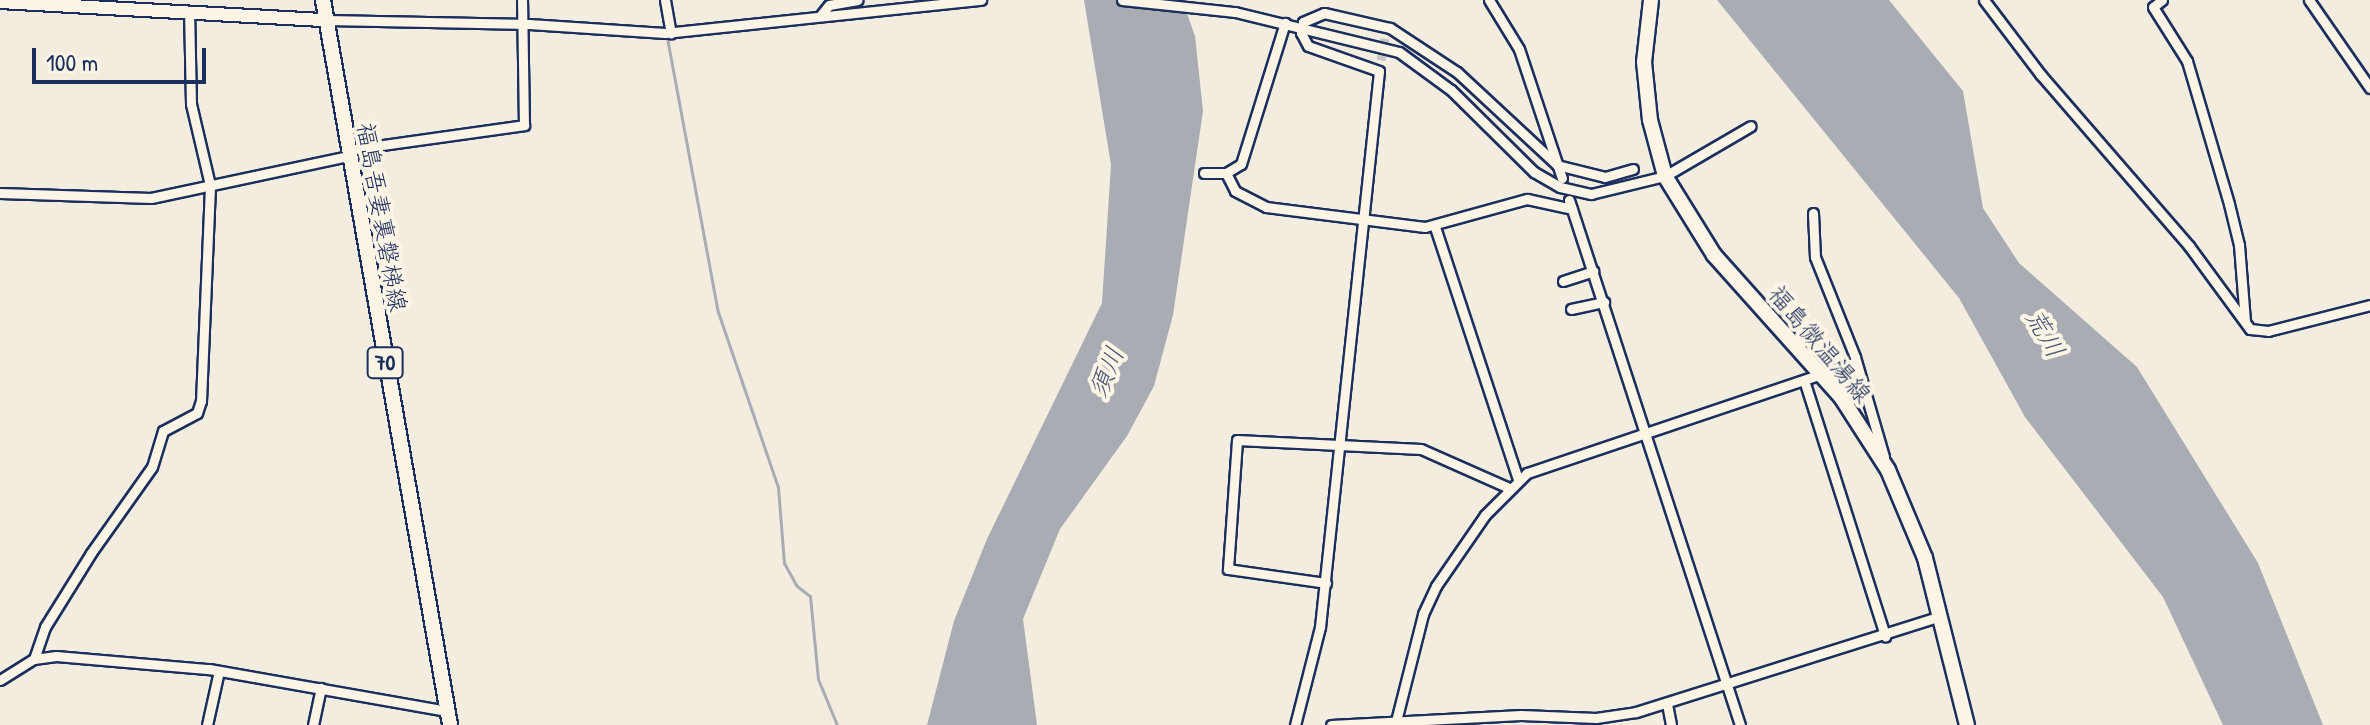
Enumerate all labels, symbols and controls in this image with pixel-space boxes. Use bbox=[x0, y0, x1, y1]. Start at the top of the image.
scale bar bbox=[36, 32, 210, 82]
text: 100 m bbox=[46, 46, 98, 78]
street label: 福島吾妻裏磐梯線 bbox=[351, 120, 413, 314]
street label: 福島微温湯線 bbox=[1763, 280, 1877, 408]
water label: 荒川 bbox=[2018, 303, 2072, 363]
water label: 須川 bbox=[1082, 342, 1130, 402]
road number: 70 bbox=[365, 345, 405, 381]

